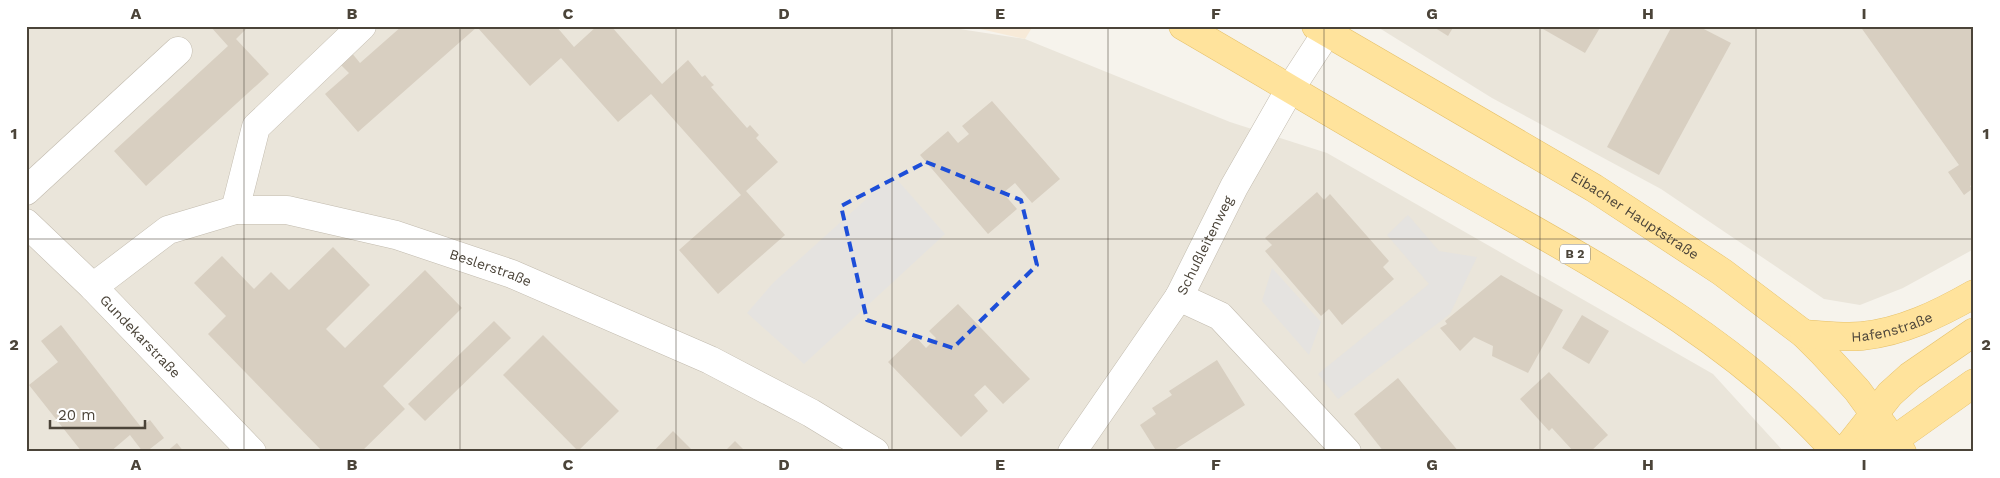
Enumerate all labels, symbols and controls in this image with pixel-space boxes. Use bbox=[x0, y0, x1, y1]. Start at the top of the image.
text: A bbox=[131, 4, 142, 23]
text: B bbox=[347, 4, 358, 23]
text: C bbox=[563, 4, 574, 23]
text: D bbox=[778, 4, 790, 23]
text: E bbox=[995, 4, 1005, 23]
text: F bbox=[1211, 4, 1221, 23]
text: G bbox=[1426, 4, 1438, 23]
text: H bbox=[1642, 4, 1654, 23]
text: I bbox=[1861, 4, 1867, 23]
text: 1 bbox=[11, 124, 17, 143]
text: 1 bbox=[1983, 124, 1989, 143]
street label: Eibacher Hauptstraße bbox=[1568, 168, 1702, 263]
street label: Schußleitenweg bbox=[1173, 193, 1236, 297]
road number: B 2 bbox=[1560, 244, 1590, 264]
street label: Beslerstraße bbox=[448, 246, 534, 290]
street label: Gundekarstraße bbox=[97, 291, 184, 381]
street label: Hafenstraße bbox=[1851, 309, 1935, 345]
text: 2 bbox=[9, 335, 19, 354]
text: 2 bbox=[1981, 335, 1991, 354]
scale bar bbox=[50, 398, 145, 430]
text: 20 m bbox=[58, 406, 96, 424]
text: A bbox=[131, 455, 142, 474]
text: B bbox=[347, 455, 358, 474]
text: C bbox=[563, 455, 574, 474]
text: D bbox=[778, 455, 790, 474]
text: E bbox=[995, 455, 1005, 474]
text: F bbox=[1211, 455, 1221, 474]
text: G bbox=[1426, 455, 1438, 474]
text: H bbox=[1642, 455, 1654, 474]
text: I bbox=[1861, 455, 1867, 474]

